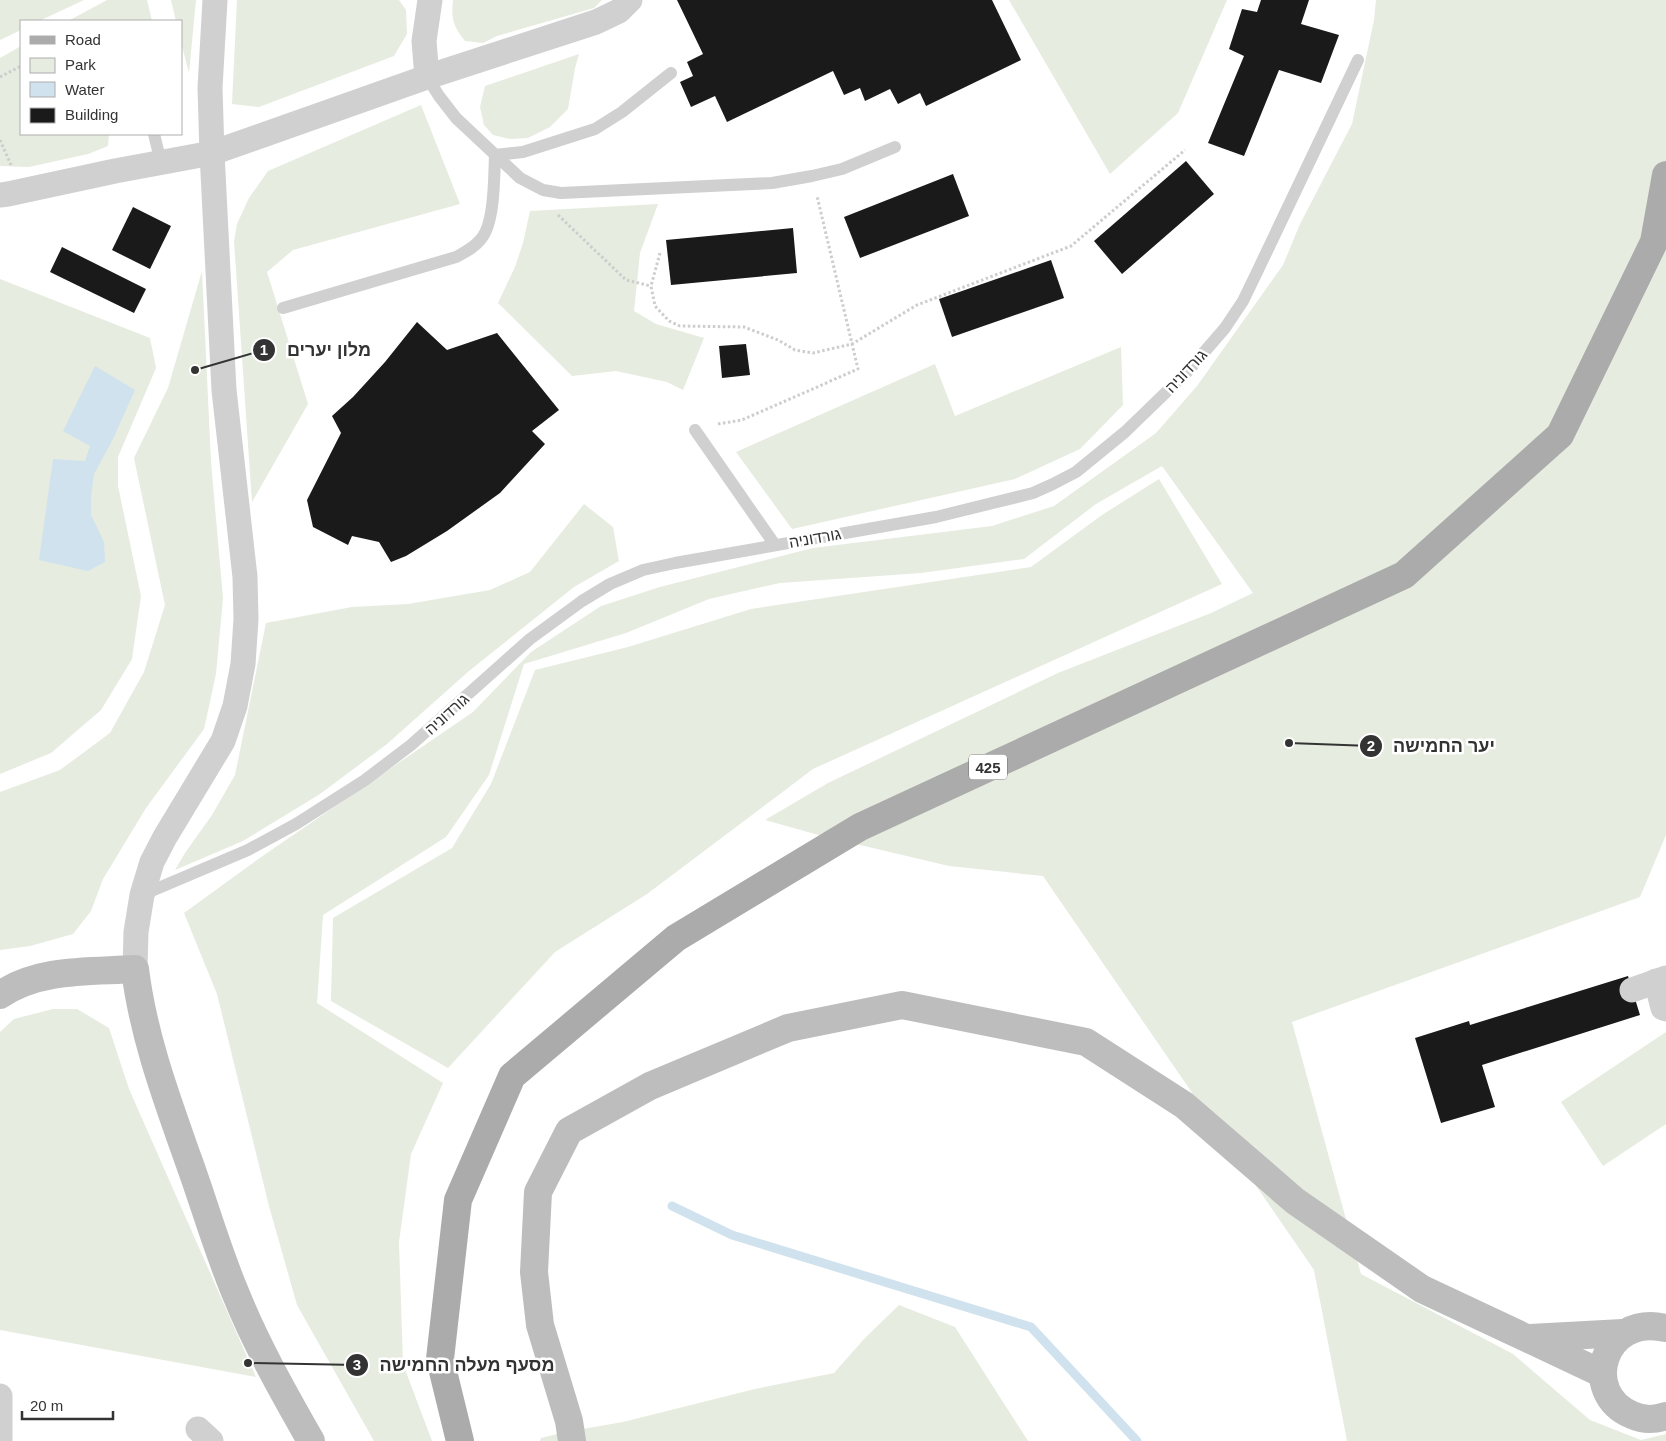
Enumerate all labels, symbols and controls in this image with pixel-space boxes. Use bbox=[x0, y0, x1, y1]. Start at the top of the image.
legend bbox=[20, 20, 182, 135]
text: Road bbox=[65, 31, 101, 48]
text: Park bbox=[65, 56, 96, 73]
text: Water bbox=[65, 81, 104, 98]
text: Building bbox=[65, 106, 118, 123]
callout: מלון יערים bbox=[252, 334, 381, 367]
text: מלון יערים bbox=[287, 340, 371, 360]
text: 1 bbox=[260, 341, 268, 358]
street label: גורדוניה bbox=[1162, 346, 1210, 396]
street label: גורדוניה bbox=[788, 525, 843, 551]
street label: גורדוניה bbox=[422, 690, 472, 738]
callout: יער החמישה bbox=[1358, 729, 1505, 762]
text: יער החמישה bbox=[1393, 736, 1495, 756]
text: 2 bbox=[1367, 737, 1375, 754]
road number: 425 bbox=[969, 754, 1007, 780]
callout: מסעף מעלה החמישה bbox=[345, 1348, 565, 1381]
text: מסעף מעלה החמישה bbox=[380, 1355, 554, 1375]
text: 3 bbox=[353, 1356, 361, 1373]
scale bar bbox=[22, 1388, 114, 1420]
text: 20 m bbox=[30, 1397, 63, 1414]

